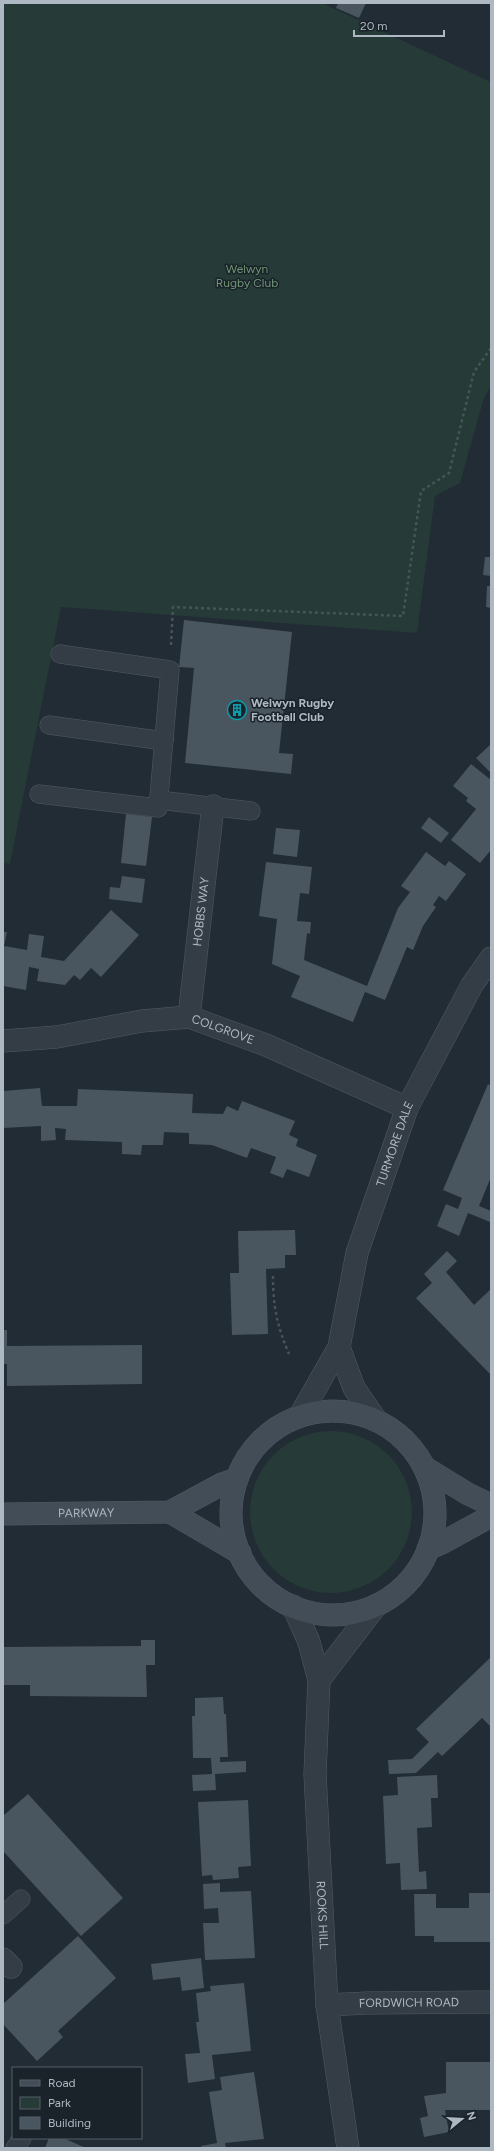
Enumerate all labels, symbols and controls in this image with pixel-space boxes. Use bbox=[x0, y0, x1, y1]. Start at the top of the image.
scale bar bbox=[354, 12, 444, 38]
text: 20 m bbox=[360, 19, 388, 33]
park label: Welwyn Rugby Club bbox=[216, 262, 278, 290]
place label: Welwyn Rugby Football Club bbox=[251, 696, 334, 724]
building icon: Welwyn Rugby Football Club bbox=[226, 699, 248, 721]
street label: HOBBS WAY bbox=[190, 875, 212, 947]
street label: COLGROVE bbox=[190, 1012, 256, 1047]
street label: TURMORE DALE bbox=[373, 1099, 416, 1189]
street label: PARKWAY bbox=[58, 1506, 115, 1520]
street label: ROOKS HILL bbox=[314, 1880, 331, 1950]
street label: FORDWICH ROAD bbox=[359, 1995, 459, 2010]
legend bbox=[12, 2067, 142, 2139]
text: Road bbox=[48, 2076, 76, 2090]
text: Park bbox=[48, 2096, 71, 2110]
north arrow bbox=[442, 2099, 482, 2139]
text: N bbox=[464, 2110, 479, 2122]
text: Building bbox=[48, 2116, 91, 2130]

